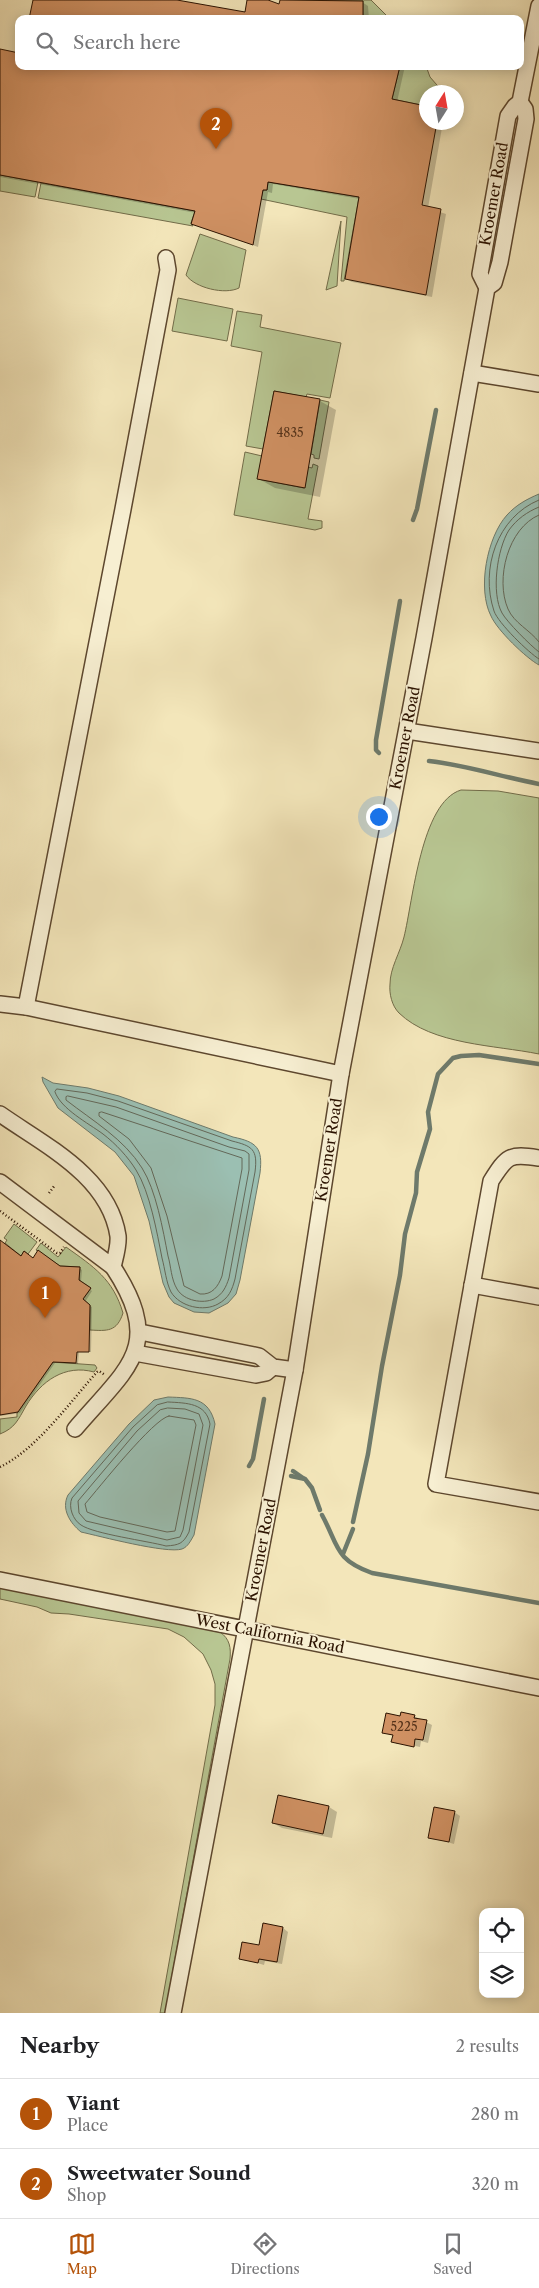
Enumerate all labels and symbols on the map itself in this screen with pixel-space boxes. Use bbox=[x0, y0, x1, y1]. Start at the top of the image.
north arrow bbox=[419, 85, 464, 130]
pin: 2 bbox=[200, 108, 232, 149]
street label: Kroemer Road bbox=[475, 141, 512, 247]
house number: 4835 bbox=[276, 425, 304, 440]
street label: Kroemer Road bbox=[385, 685, 424, 791]
your location bbox=[366, 804, 392, 830]
street label: Kroemer Road bbox=[311, 1097, 346, 1203]
pin: 1 bbox=[29, 1277, 61, 1318]
street label: Kroemer Road bbox=[241, 1497, 280, 1603]
street label: West California Road bbox=[193, 1610, 346, 1657]
house number: 5225 bbox=[391, 1719, 417, 1734]

